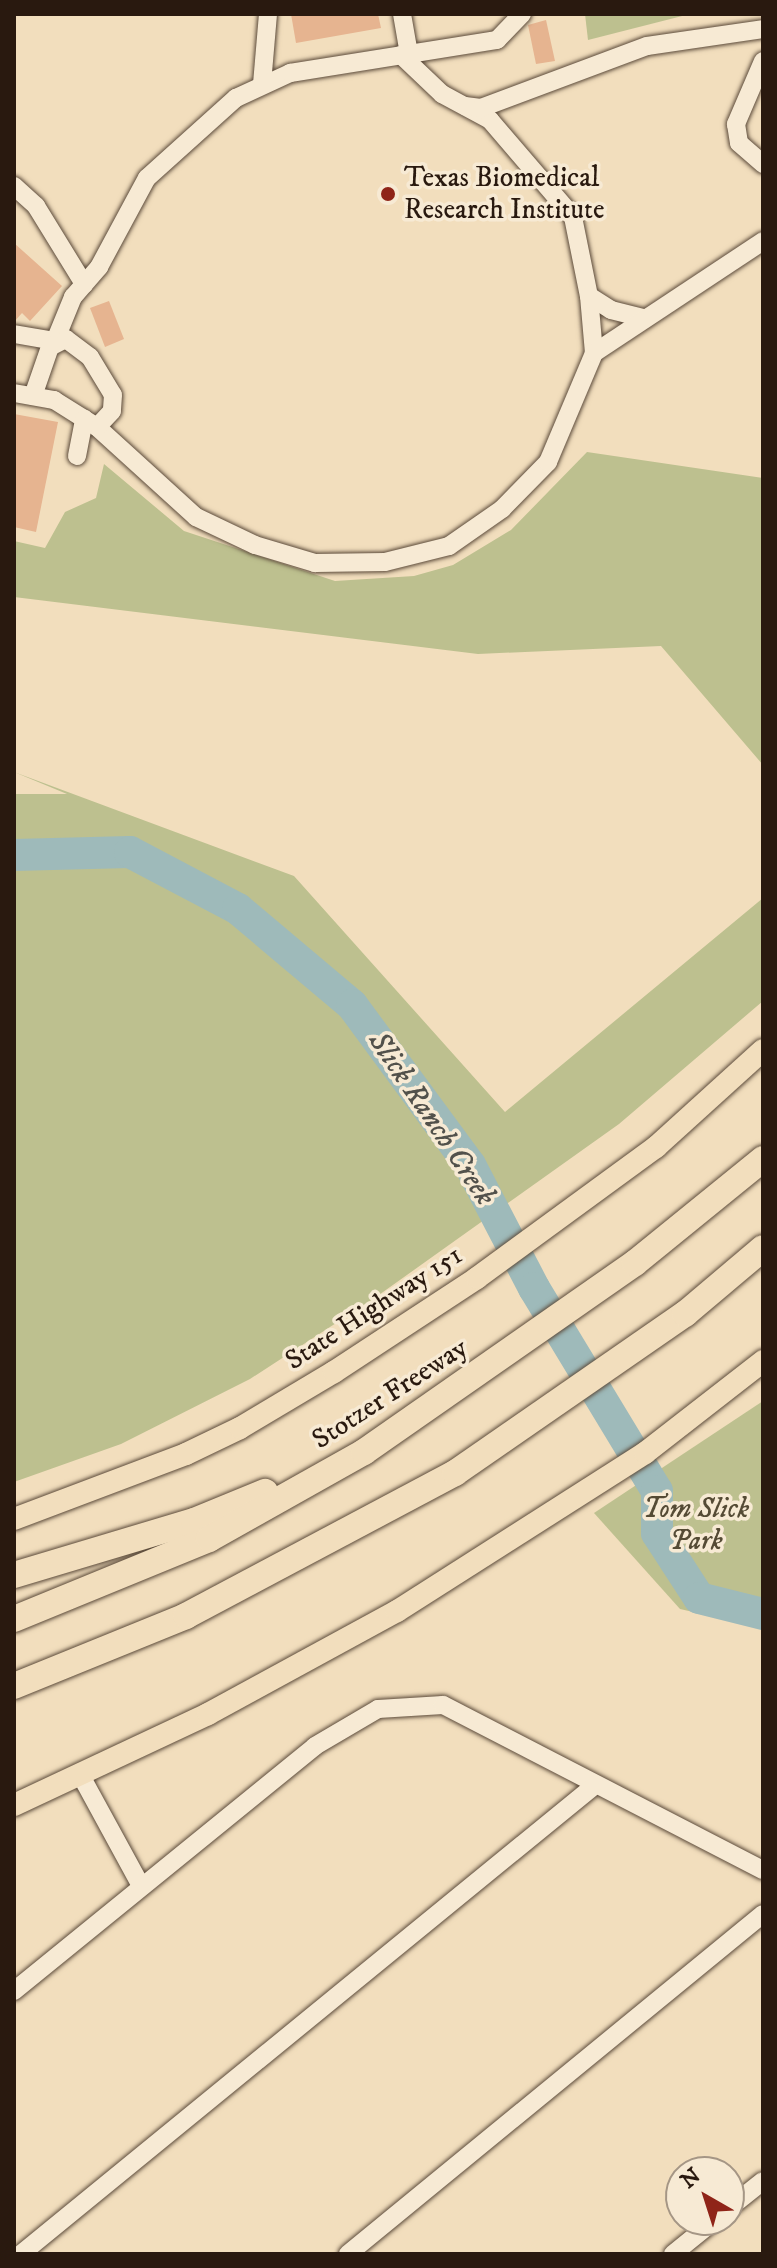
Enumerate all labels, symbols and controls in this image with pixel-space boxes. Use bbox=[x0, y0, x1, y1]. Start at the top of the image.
place label: Texas Biomedical Research Institute bbox=[404, 161, 605, 227]
marker: Texas Biomedical Research Institute bbox=[379, 185, 397, 203]
water label: Slick Ranch Creek bbox=[360, 1025, 502, 1213]
street label: State Highway 151 bbox=[279, 1238, 469, 1378]
street label: Stotzer Freeway bbox=[306, 1331, 474, 1457]
park label: Tom Slick Park bbox=[643, 1492, 749, 1558]
north arrow bbox=[665, 2156, 745, 2236]
text: N bbox=[675, 2162, 706, 2195]

